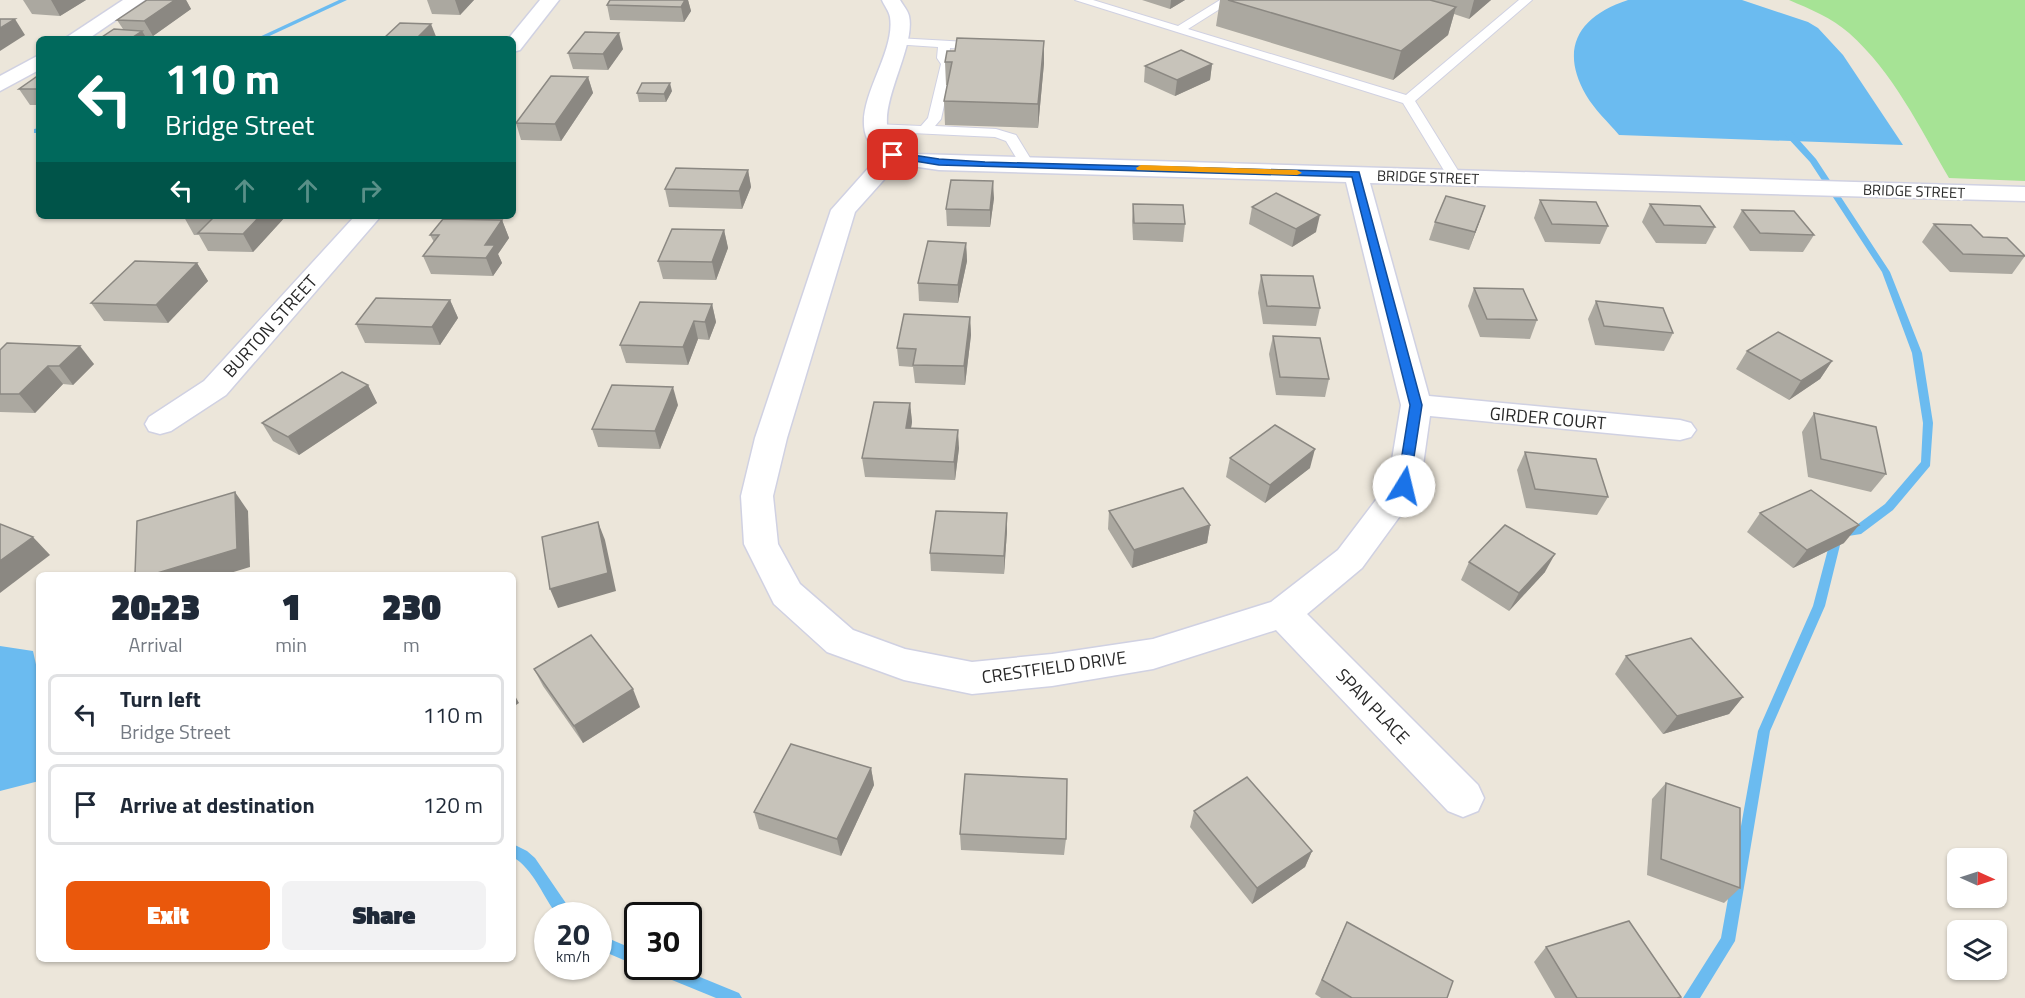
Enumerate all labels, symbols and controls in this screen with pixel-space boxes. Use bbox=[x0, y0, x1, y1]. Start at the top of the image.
text: 110 m bbox=[165, 46, 280, 110]
icon: left bbox=[66, 60, 144, 138]
text: Bridge Street bbox=[165, 104, 314, 145]
pin bbox=[867, 129, 918, 180]
icon: arrive bbox=[876, 138, 909, 171]
street label: BRIDGE STREET bbox=[1376, 164, 1480, 190]
icon: left bbox=[165, 174, 198, 207]
icon: ahead bbox=[228, 174, 261, 207]
icon: ahead bbox=[291, 174, 324, 207]
icon: right bbox=[354, 174, 387, 207]
street label: BRIDGE STREET bbox=[1862, 178, 1966, 204]
street label: BURTON STREET bbox=[216, 268, 324, 383]
street label: GIRDER COURT bbox=[1489, 399, 1608, 437]
position arrow bbox=[1372, 454, 1436, 518]
text: 20:23 bbox=[111, 579, 200, 634]
text: 1 bbox=[281, 579, 301, 634]
text: 230 bbox=[382, 579, 441, 634]
text: Arrival bbox=[128, 629, 183, 660]
text: min bbox=[275, 629, 307, 660]
text: m bbox=[403, 629, 420, 660]
street label: CRESTFIELD DRIVE bbox=[980, 643, 1128, 691]
street label: SPAN PLACE bbox=[1330, 662, 1416, 750]
text: Turn left bbox=[120, 682, 201, 716]
icon: left bbox=[69, 698, 102, 731]
text: 110 m bbox=[423, 698, 483, 732]
text: Bridge Street bbox=[120, 716, 231, 747]
icon: arrive bbox=[69, 788, 102, 821]
text: Arrive at destination bbox=[120, 788, 315, 822]
text: 120 m bbox=[423, 788, 483, 822]
north arrow bbox=[1947, 848, 2007, 908]
map controls bbox=[1947, 848, 2007, 980]
button: Exit bbox=[66, 881, 270, 950]
button: Share bbox=[282, 881, 486, 950]
speed limit sign: 30 bbox=[624, 902, 702, 980]
text: 20 bbox=[556, 911, 590, 957]
button: layers bbox=[1947, 920, 2007, 980]
text: km/h bbox=[556, 945, 590, 968]

